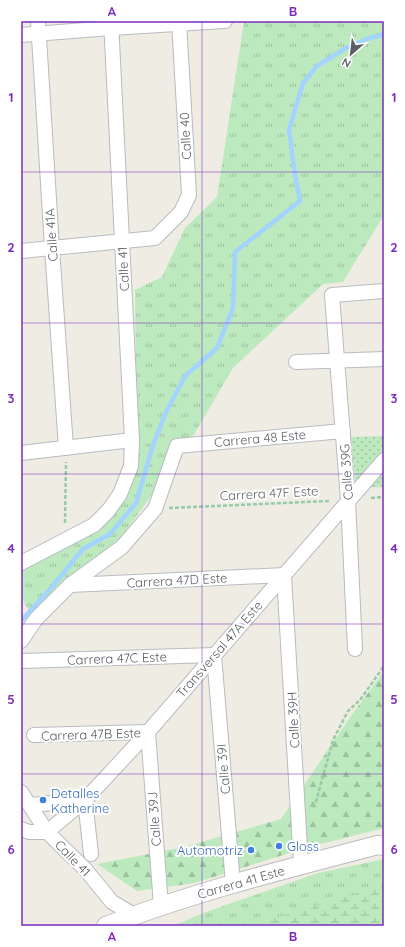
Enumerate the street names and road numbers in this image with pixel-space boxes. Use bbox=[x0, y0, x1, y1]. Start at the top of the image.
street label: Calle 40 bbox=[176, 112, 194, 160]
street label: Calle 41A bbox=[41, 207, 61, 262]
street label: Calle 41 bbox=[114, 246, 132, 292]
street label: Carrera 48 Este bbox=[213, 426, 307, 450]
street label: Calle 39G bbox=[336, 443, 356, 501]
street label: Carrera 47F Este bbox=[219, 482, 319, 504]
street label: Carrera 47D Este bbox=[126, 569, 228, 591]
street label: Transversal 47A Este bbox=[172, 597, 266, 701]
street label: Carrera 47C Este bbox=[67, 648, 167, 668]
street label: Calle 39H bbox=[284, 691, 302, 749]
street label: Carrera 47B Este bbox=[41, 724, 141, 744]
street label: Calle 39I bbox=[213, 743, 233, 795]
street label: Calle 39J bbox=[144, 791, 164, 847]
street label: Calle 41 bbox=[52, 836, 94, 880]
street label: Carrera 41 Este bbox=[196, 862, 286, 902]

